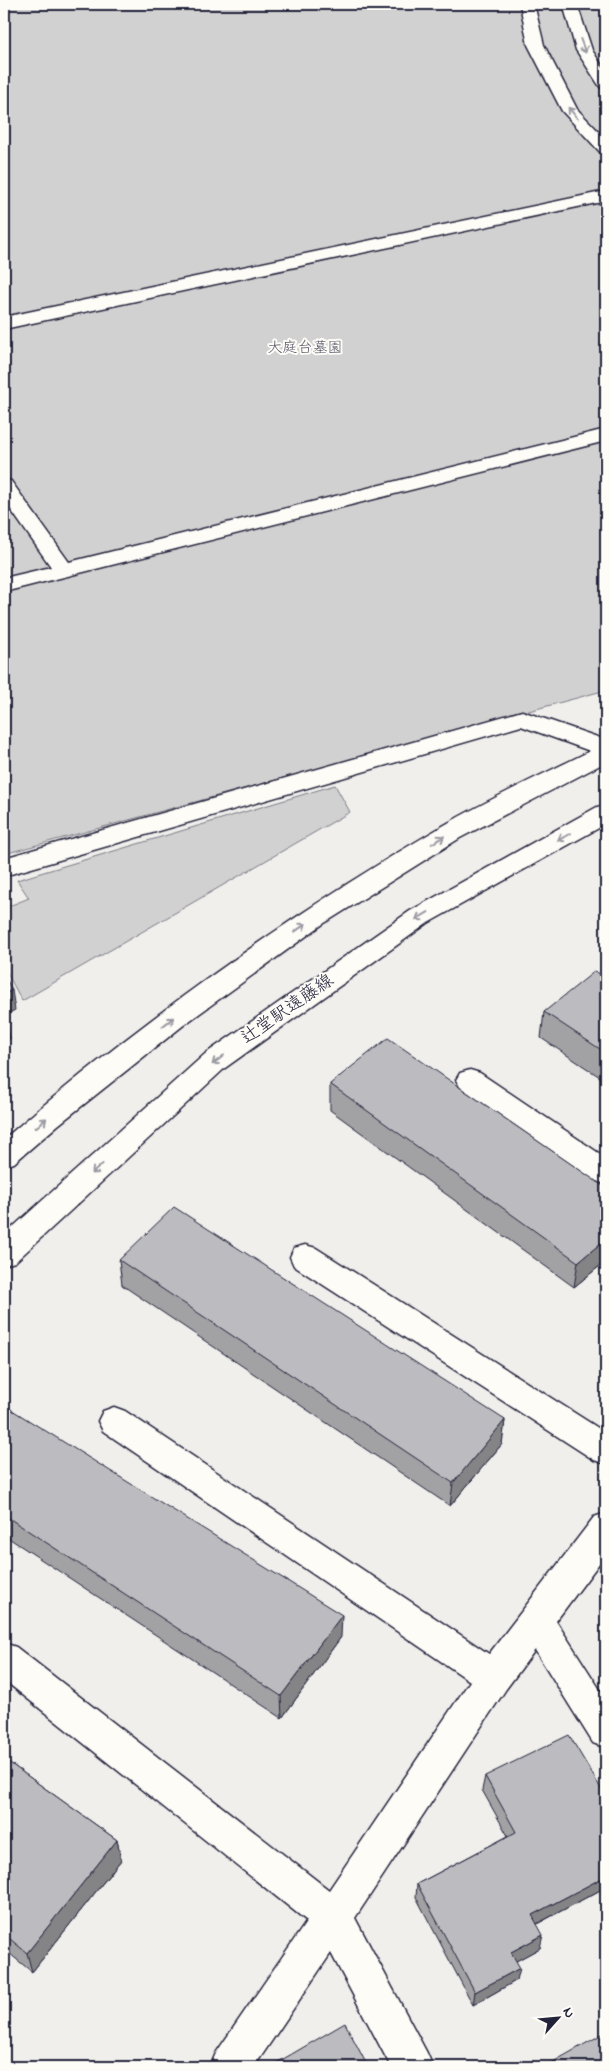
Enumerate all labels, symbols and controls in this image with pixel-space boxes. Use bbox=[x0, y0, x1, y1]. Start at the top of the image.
one-way arrow bbox=[579, 38, 588, 53]
one-way arrow bbox=[567, 107, 578, 120]
park label: 大庭台墓園 bbox=[267, 337, 343, 359]
one-way arrow bbox=[557, 832, 571, 842]
one-way arrow bbox=[430, 835, 444, 845]
one-way arrow bbox=[415, 911, 429, 921]
one-way arrow bbox=[293, 922, 307, 933]
street label: 辻堂駅遠藤線 bbox=[236, 968, 340, 1052]
one-way arrow bbox=[162, 1017, 175, 1028]
one-way arrow bbox=[211, 1055, 225, 1065]
one-way arrow bbox=[34, 1117, 47, 1128]
one-way arrow bbox=[90, 1163, 103, 1175]
north arrow bbox=[532, 1994, 582, 2044]
text: N bbox=[557, 2004, 580, 2022]

